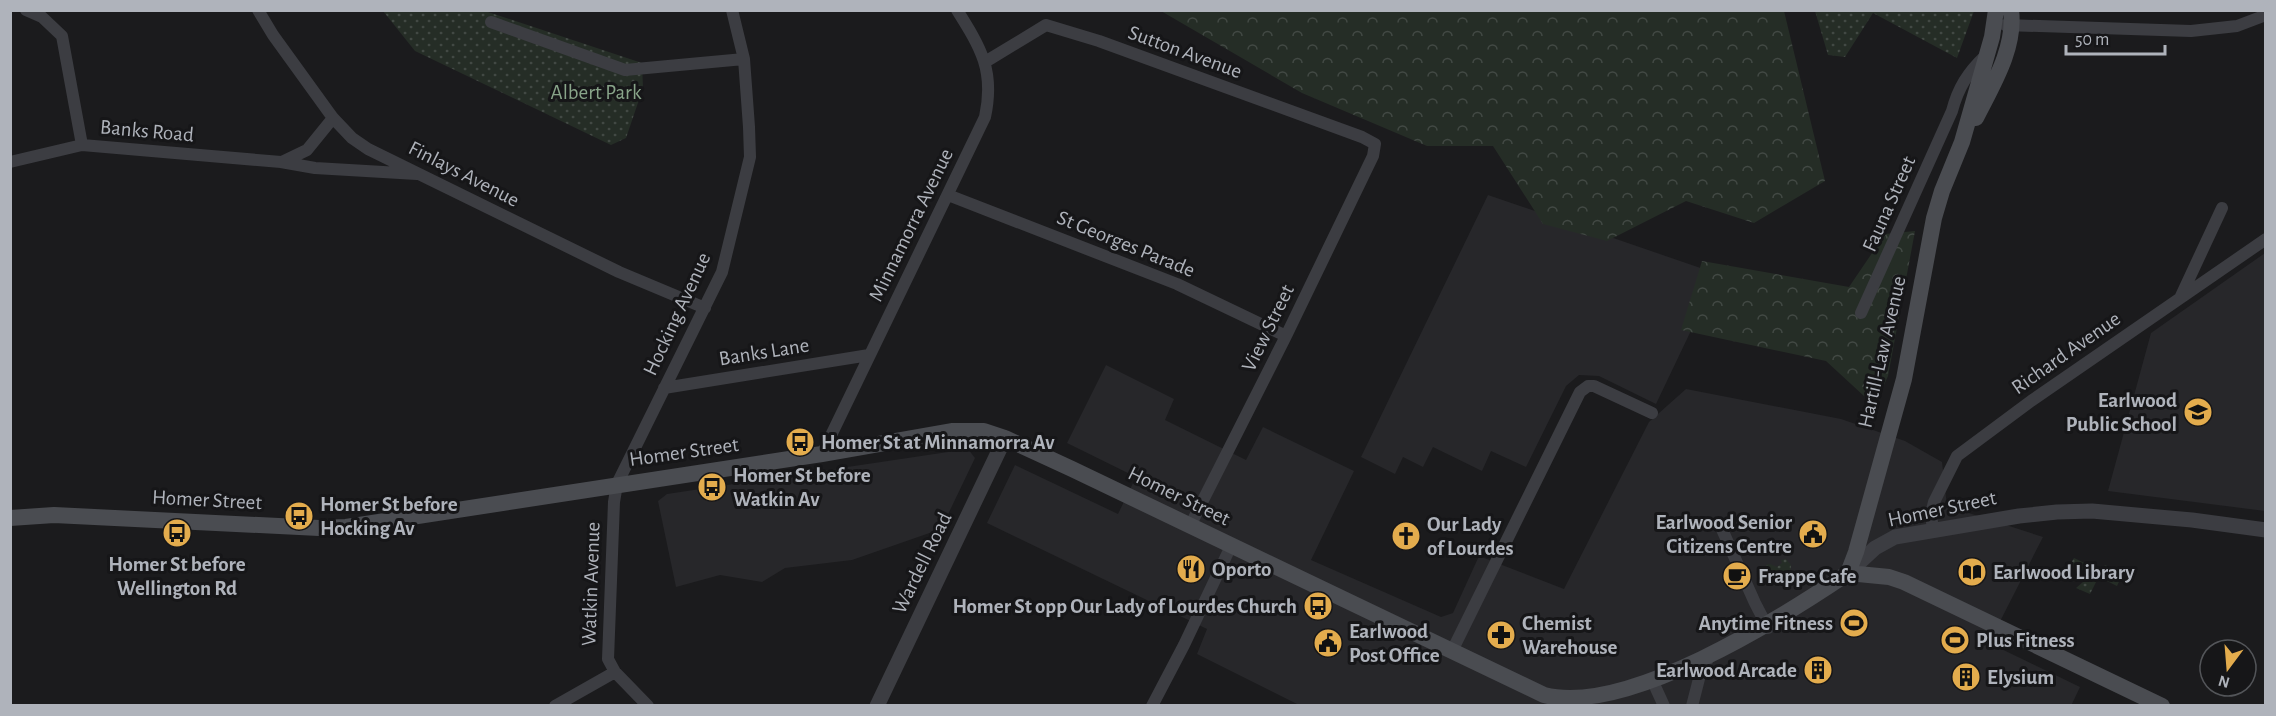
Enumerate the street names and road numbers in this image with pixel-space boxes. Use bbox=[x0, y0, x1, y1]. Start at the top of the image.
street label: Sutton Avenue bbox=[1125, 22, 1245, 82]
street label: Banks Road bbox=[99, 116, 195, 146]
street label: Finlays Avenue bbox=[405, 137, 523, 211]
street label: Minnamorra Avenue bbox=[865, 145, 957, 305]
street label: Fauna Street bbox=[1859, 153, 1919, 255]
street label: St Georges Parade bbox=[1054, 207, 1198, 281]
street label: Hocking Avenue bbox=[639, 249, 715, 379]
street label: Hartill-Law Avenue bbox=[1854, 274, 1910, 430]
street label: View Street bbox=[1238, 281, 1298, 375]
street label: Richard Avenue bbox=[2008, 308, 2124, 398]
street label: Banks Lane bbox=[717, 334, 811, 370]
street label: Homer Street bbox=[628, 434, 740, 470]
street label: Homer Street bbox=[1125, 462, 1233, 530]
street label: Homer Street bbox=[151, 487, 263, 513]
street label: Homer Street bbox=[1886, 487, 1998, 531]
street label: Wardell Road bbox=[888, 509, 956, 617]
street label: Watkin Avenue bbox=[578, 522, 604, 646]

